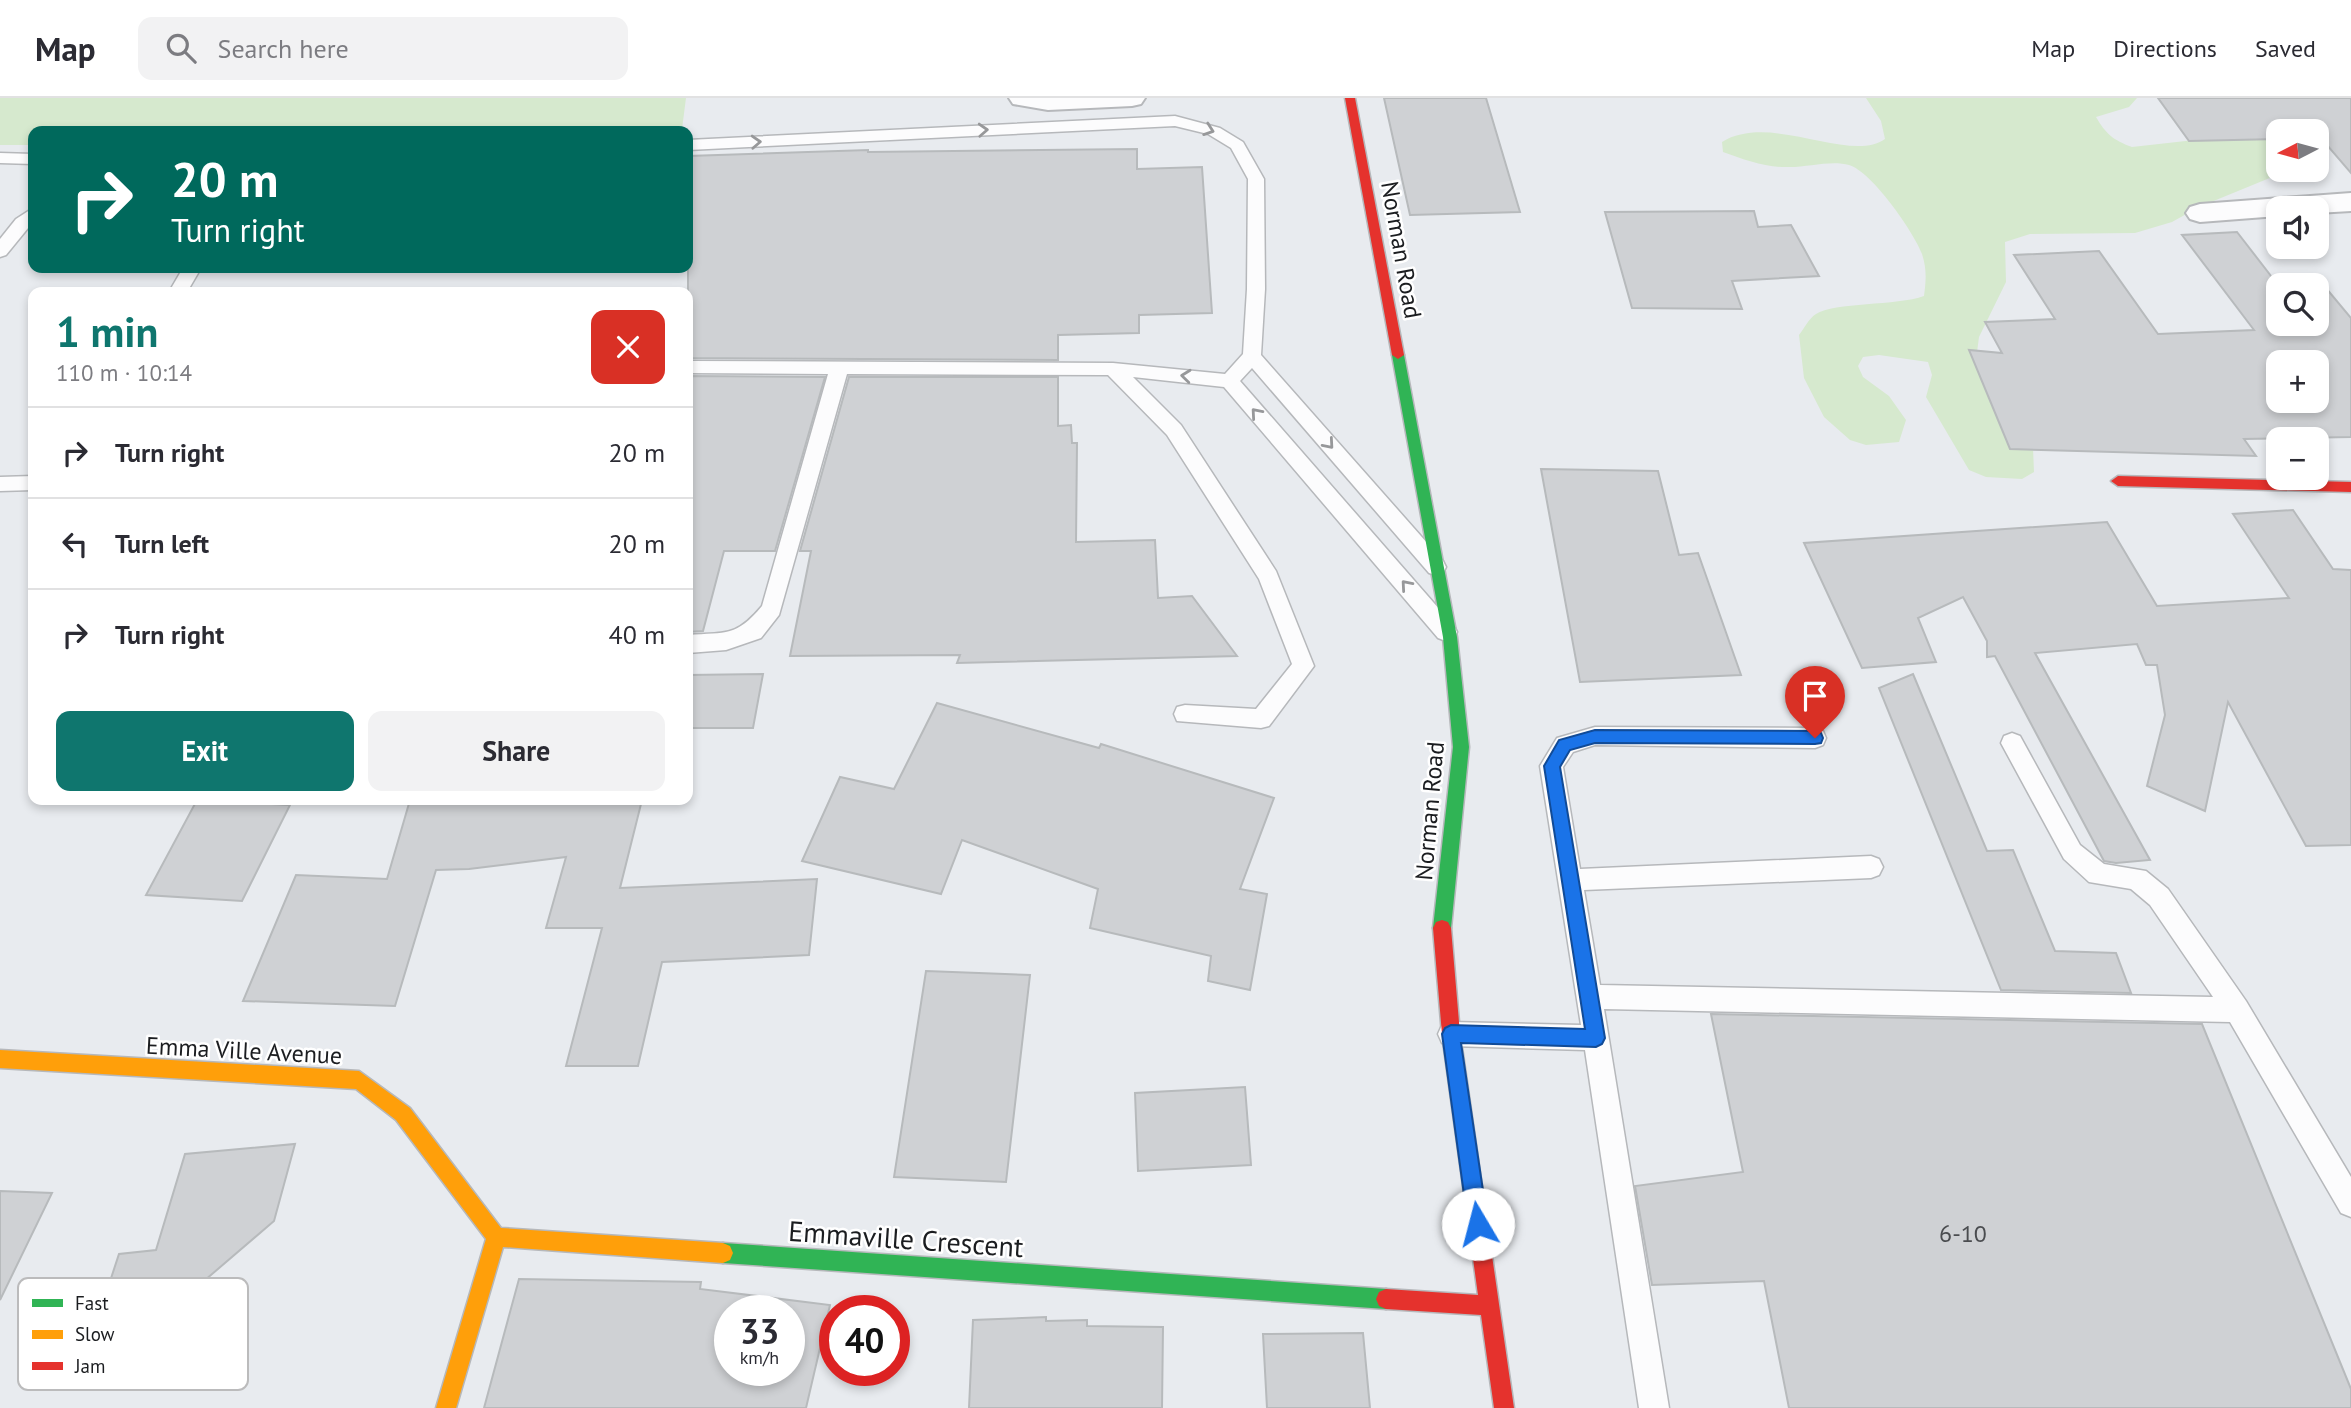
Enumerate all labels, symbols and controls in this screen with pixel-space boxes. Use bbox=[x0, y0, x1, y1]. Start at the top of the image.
search box bbox=[138, 17, 628, 80]
text: Map bbox=[35, 27, 96, 70]
icon: search bbox=[162, 29, 200, 67]
text: Search here bbox=[218, 32, 349, 65]
text: Map bbox=[2031, 33, 2075, 64]
text: Directions bbox=[2113, 33, 2217, 64]
text: Saved bbox=[2255, 33, 2316, 64]
north arrow bbox=[2266, 119, 2329, 182]
map controls bbox=[2266, 119, 2329, 490]
one-way arrow bbox=[1202, 122, 1214, 136]
one-way arrow bbox=[978, 123, 989, 138]
one-way arrow bbox=[751, 134, 762, 149]
text: 20 m bbox=[171, 147, 278, 211]
icon: right bbox=[56, 154, 147, 245]
street label: Norman Road bbox=[1374, 179, 1429, 321]
button: sound bbox=[2266, 196, 2329, 259]
text: Turn right bbox=[171, 209, 305, 251]
button: search bbox=[2266, 273, 2329, 336]
text: 1 min bbox=[56, 304, 158, 359]
button: close bbox=[591, 310, 665, 384]
button: + bbox=[2266, 350, 2329, 413]
text: 110 m · 10:14 bbox=[56, 358, 192, 387]
one-way arrow bbox=[1180, 369, 1191, 384]
one-way arrow bbox=[1252, 408, 1265, 421]
button: − bbox=[2266, 427, 2329, 490]
icon: right bbox=[56, 434, 94, 472]
text: Turn right bbox=[115, 436, 224, 469]
text: 20 m bbox=[609, 436, 665, 469]
one-way arrow bbox=[1321, 436, 1333, 449]
icon: left bbox=[56, 525, 94, 563]
text: Turn left bbox=[115, 527, 209, 560]
text: 20 m bbox=[609, 527, 665, 560]
one-way arrow bbox=[1401, 580, 1414, 593]
icon: right bbox=[56, 616, 94, 654]
text: Turn right bbox=[115, 618, 224, 651]
text: 40 m bbox=[609, 618, 665, 651]
pin bbox=[1785, 666, 1845, 738]
icon: arrive bbox=[1796, 677, 1834, 715]
button: Exit bbox=[56, 711, 354, 791]
button: Share bbox=[368, 711, 665, 791]
street label: Norman Road bbox=[1408, 740, 1451, 882]
street label: Emma Ville Avenue bbox=[145, 1030, 343, 1071]
position arrow bbox=[1441, 1187, 1515, 1261]
street label: Emmaville Crescent bbox=[787, 1212, 1025, 1265]
house number: 6-10 bbox=[1939, 1218, 1987, 1249]
legend bbox=[18, 1278, 248, 1390]
text: Fast bbox=[75, 1291, 109, 1315]
speed limit sign: 40 bbox=[819, 1295, 910, 1386]
text: 33 bbox=[740, 1308, 779, 1354]
text: Slow bbox=[75, 1322, 115, 1346]
text: km/h bbox=[740, 1346, 779, 1369]
text: Jam bbox=[74, 1354, 105, 1378]

